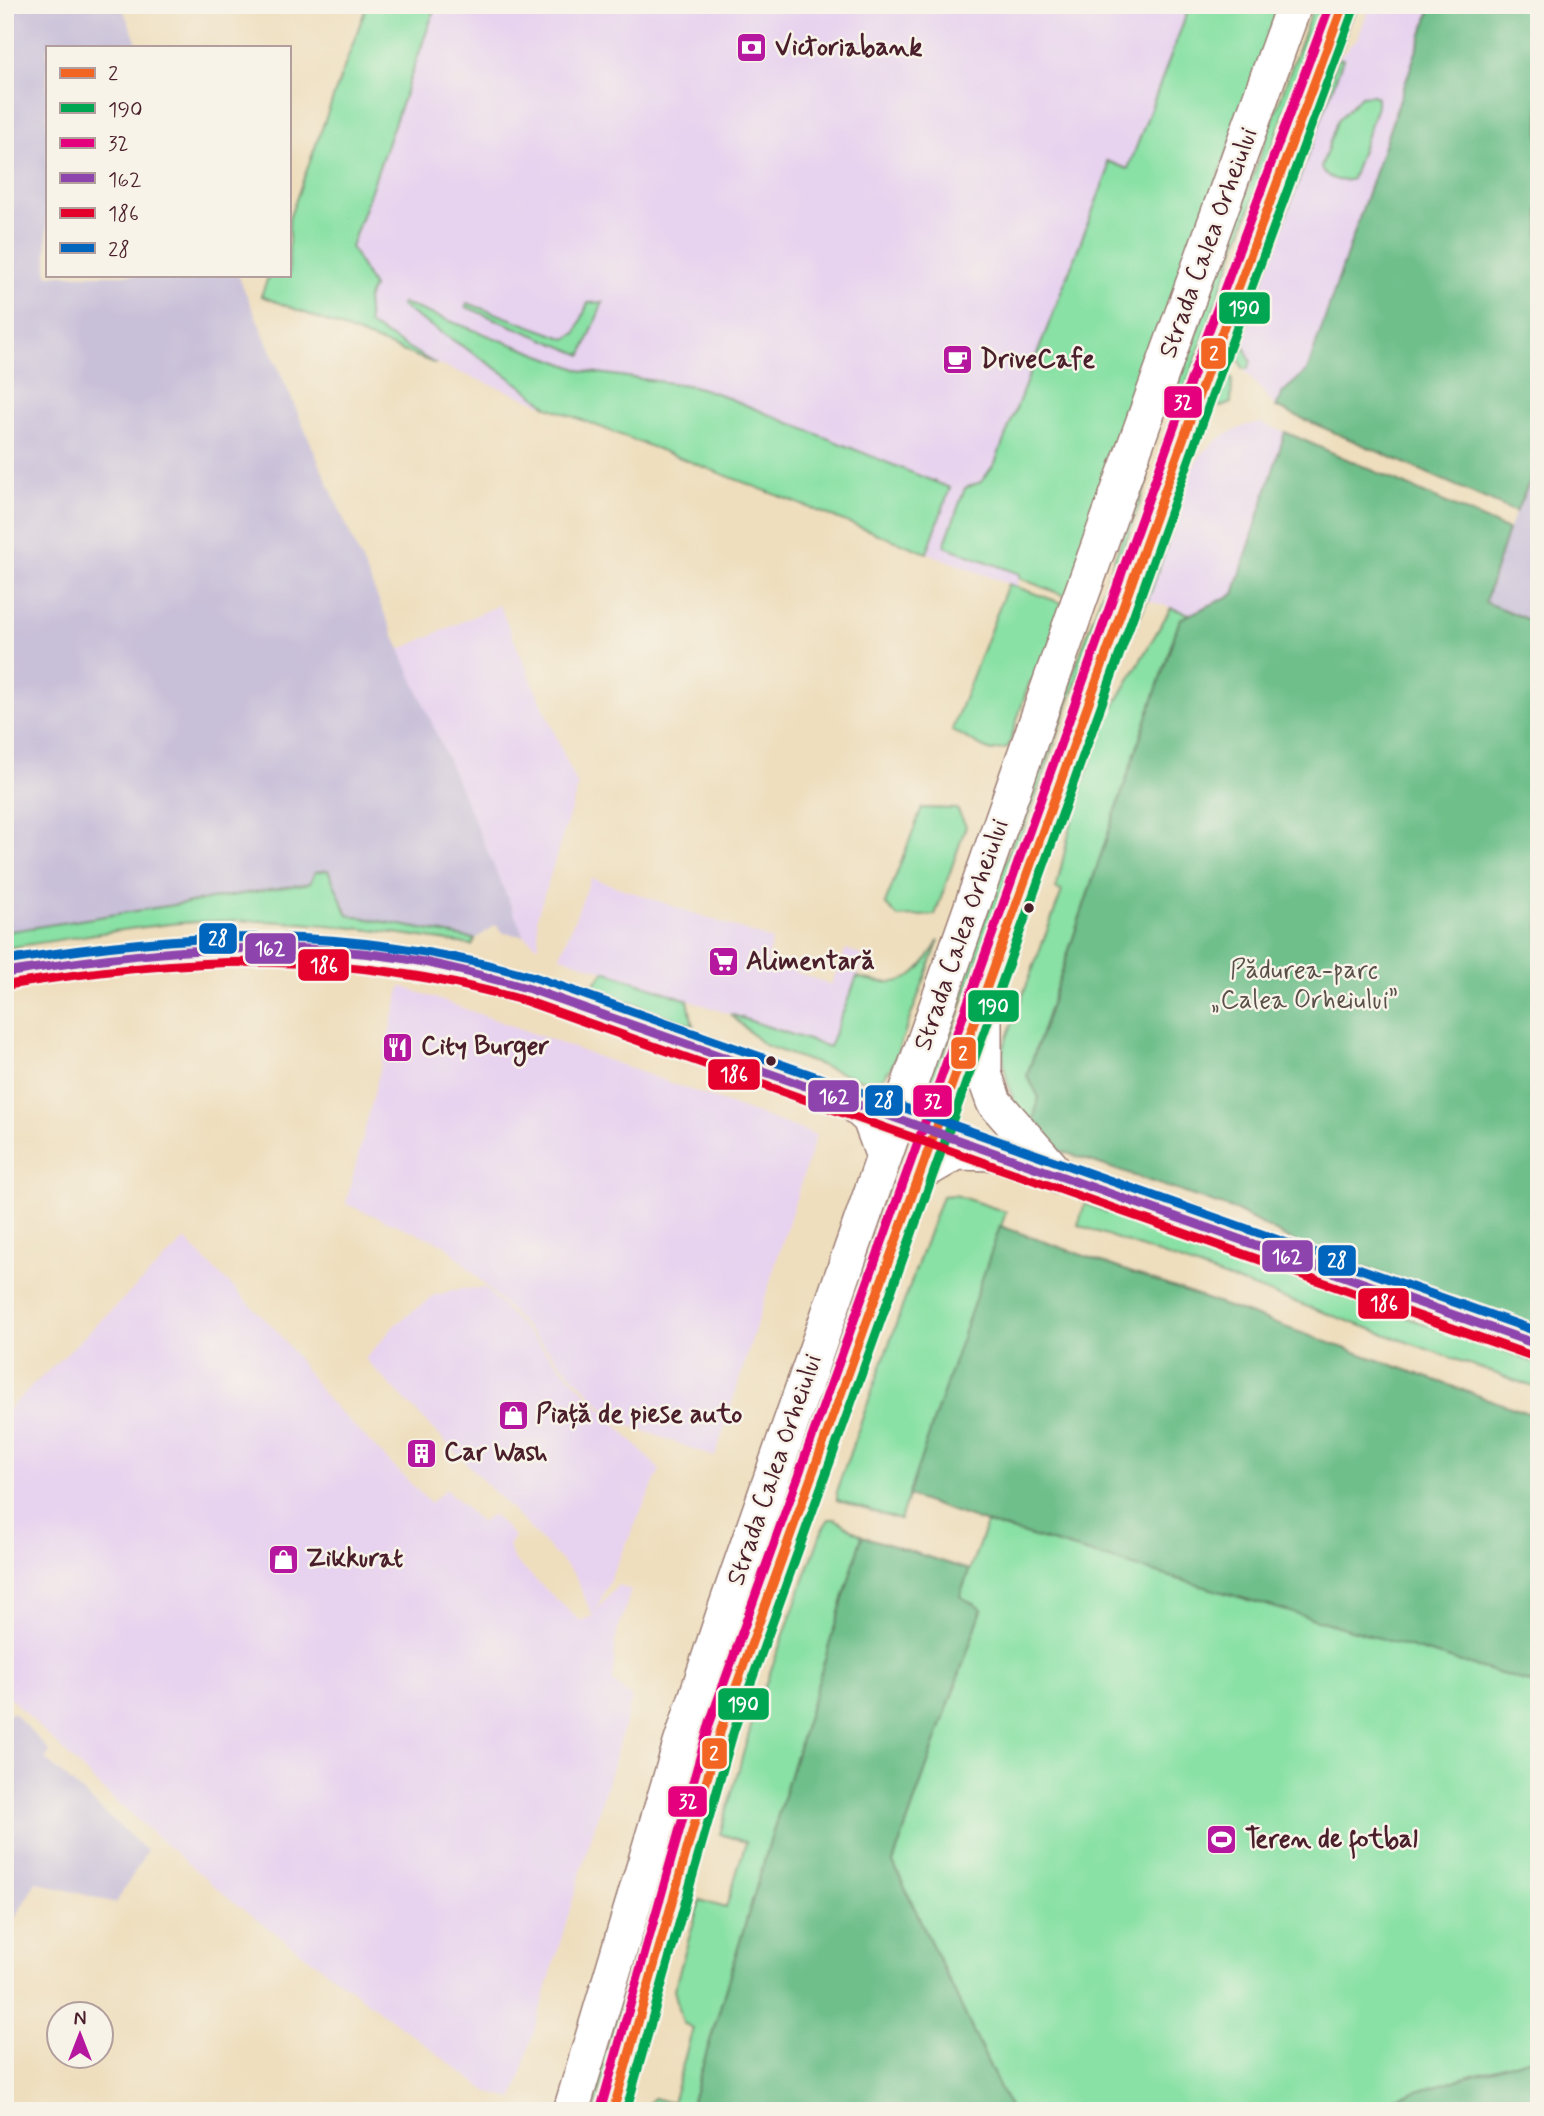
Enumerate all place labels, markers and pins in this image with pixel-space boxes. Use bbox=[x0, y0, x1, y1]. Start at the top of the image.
bank icon: Victoriabank bbox=[735, 31, 769, 65]
place label: Victoriabank bbox=[775, 31, 922, 65]
cafe icon: DriveCafe bbox=[940, 343, 974, 377]
place label: DriveCafe bbox=[980, 343, 1095, 377]
unlabelled marker bbox=[1022, 901, 1036, 915]
supermarket icon: Alimentară bbox=[706, 945, 740, 979]
place label: Alimentară bbox=[746, 945, 875, 979]
restaurant icon: City Burger bbox=[381, 1030, 415, 1064]
place label: City Burger bbox=[421, 1030, 549, 1067]
unlabelled marker bbox=[764, 1054, 778, 1068]
shop icon: Piață de piese auto bbox=[496, 1398, 530, 1432]
place label: Piață de piese auto bbox=[536, 1398, 742, 1432]
building icon: Car Wash bbox=[404, 1436, 438, 1470]
place label: Car Wash bbox=[444, 1436, 548, 1470]
shop icon: Zikkurat bbox=[266, 1542, 300, 1576]
place label: Zikkurat bbox=[306, 1542, 404, 1576]
sports icon: Teren de fotbal bbox=[1205, 1823, 1239, 1857]
place label: Teren de fotbal bbox=[1245, 1823, 1418, 1859]

